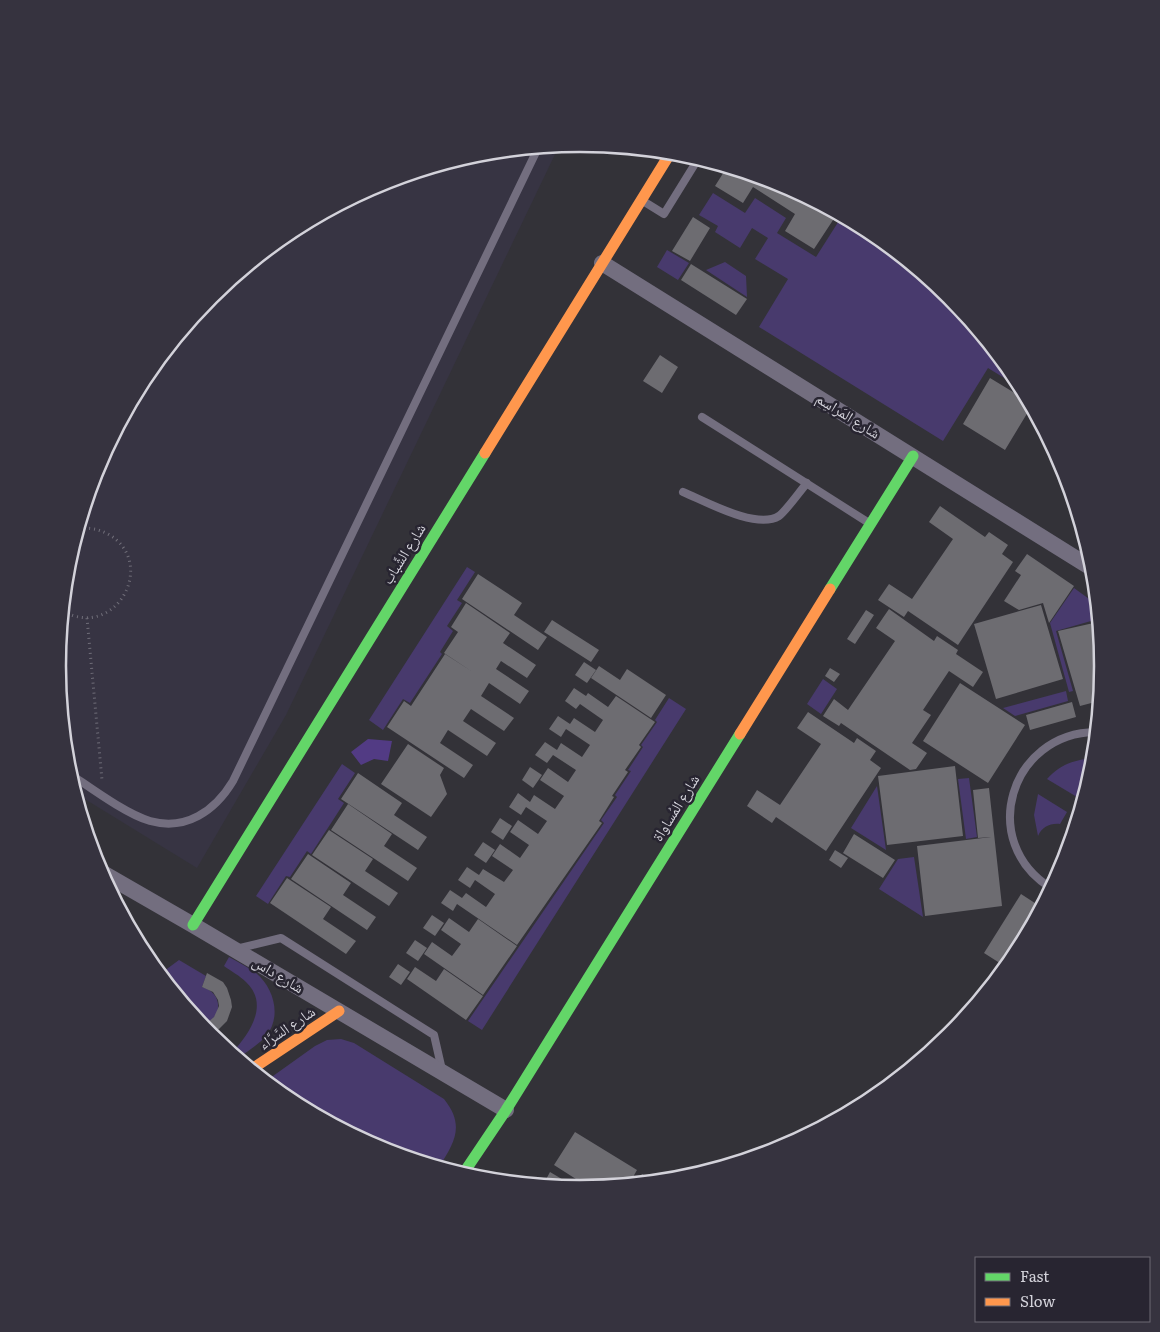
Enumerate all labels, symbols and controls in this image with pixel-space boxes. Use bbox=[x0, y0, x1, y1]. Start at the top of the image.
street label: شارع المَراسِم bbox=[812, 386, 885, 444]
street label: شارع الشَّباب bbox=[375, 518, 431, 588]
street label: شارع المُساواة bbox=[645, 769, 704, 845]
street label: شارع داس bbox=[249, 949, 309, 998]
street label: شارع السَّرَّاء bbox=[253, 999, 319, 1054]
legend bbox=[975, 1257, 1150, 1322]
text: Fast bbox=[1020, 1264, 1049, 1287]
text: Slow bbox=[1020, 1289, 1055, 1312]

